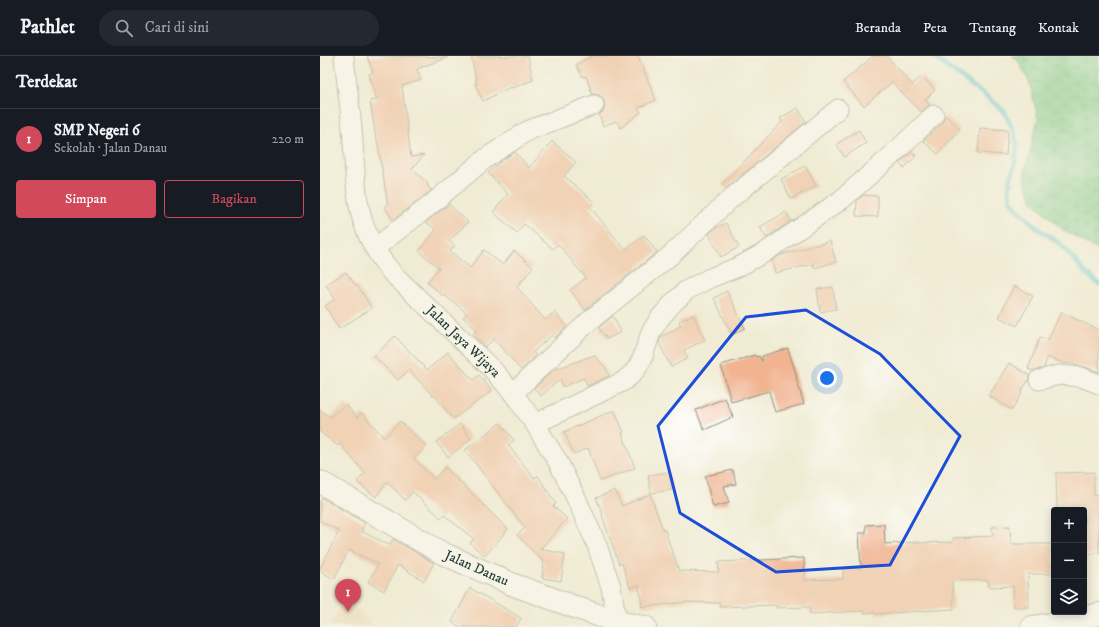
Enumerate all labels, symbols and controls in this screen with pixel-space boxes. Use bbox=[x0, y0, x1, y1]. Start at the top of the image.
search box bbox=[99, 10, 379, 46]
text: Pathlet bbox=[20, 16, 75, 39]
icon: search bbox=[113, 17, 135, 39]
text: Cari di sini bbox=[145, 18, 209, 37]
text: Beranda bbox=[855, 19, 901, 37]
text: Peta bbox=[923, 19, 947, 37]
text: Tentang bbox=[969, 19, 1016, 37]
text: Kontak bbox=[1038, 19, 1079, 37]
text: Terdekat bbox=[16, 71, 77, 93]
text: SMP Negeri 6 bbox=[54, 121, 140, 140]
text: 1 bbox=[27, 131, 31, 147]
text: 220 m bbox=[272, 131, 304, 147]
text: Sekolah · Jalan Danau bbox=[54, 140, 167, 156]
button: Simpan bbox=[16, 180, 156, 218]
button: Bagikan bbox=[164, 180, 304, 218]
street label: Jalan Jaya Wijaya bbox=[421, 300, 504, 381]
your location bbox=[817, 368, 837, 388]
map controls bbox=[1051, 507, 1087, 615]
button: + bbox=[1051, 507, 1087, 543]
button: − bbox=[1051, 543, 1087, 579]
street label: Jalan Danau bbox=[440, 545, 512, 591]
pin: 1 bbox=[335, 579, 361, 612]
button: layers bbox=[1051, 579, 1087, 615]

